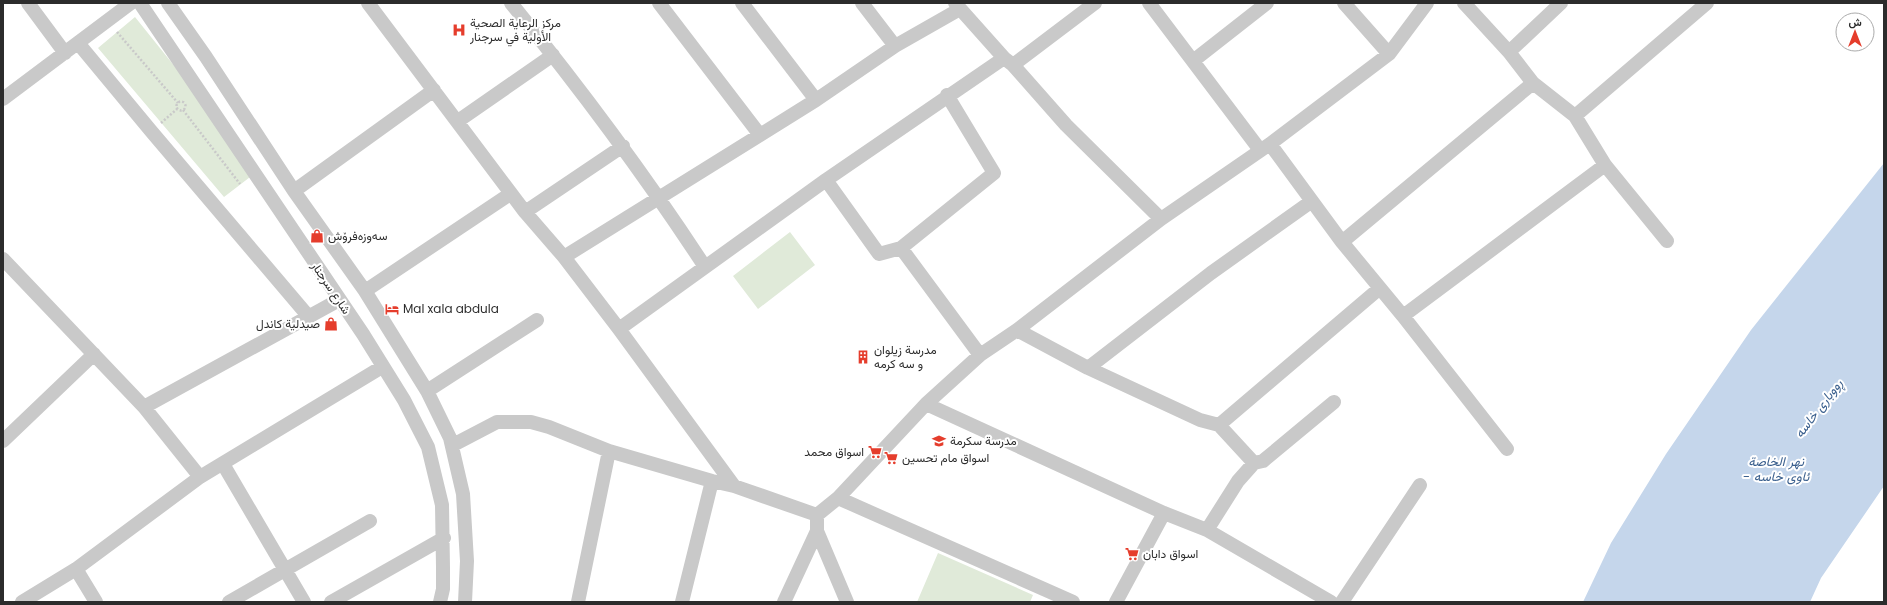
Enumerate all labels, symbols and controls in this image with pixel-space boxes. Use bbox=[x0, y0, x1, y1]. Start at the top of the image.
north arrow bbox=[1835, 12, 1875, 52]
place label: مركز الرعاية الصحية الأولية في سرجنار bbox=[469, 14, 561, 47]
text: ش bbox=[1848, 14, 1862, 30]
hospital icon: مركز الرعاية الصحية الأولية في سرجنار bbox=[451, 22, 467, 38]
place label: سەوزەفرۆش bbox=[328, 227, 387, 244]
shop icon: سەوزەفرۆش bbox=[309, 228, 325, 244]
street label: شارع سرجنار bbox=[306, 257, 355, 318]
place label: Mal xala abdula bbox=[403, 300, 499, 317]
hotel icon: Mal xala abdula bbox=[384, 301, 400, 317]
place label: صيدلية كاندل bbox=[256, 315, 320, 332]
shop icon: صيدلية كاندل bbox=[323, 316, 339, 332]
place label: مدرسة زيلوان و سه كرمه bbox=[874, 341, 937, 372]
building icon: مدرسة زيلوان و سه كرمه bbox=[855, 349, 871, 365]
water label: ڕووباری خاسە bbox=[1790, 374, 1849, 443]
place label: مدرسة سكرمة bbox=[950, 432, 1017, 449]
school or university icon: مدرسة سكرمة bbox=[931, 433, 947, 449]
place label: اسواق محمد bbox=[804, 443, 864, 460]
supermarket icon: اسواق محمد bbox=[867, 444, 883, 460]
place label: اسواق مام تحسين bbox=[902, 449, 989, 466]
supermarket icon: اسواق مام تحسين bbox=[883, 450, 899, 466]
water label: نهر الخاصة - ئاوی خاسە bbox=[1743, 452, 1810, 486]
place label: اسواق دابان bbox=[1143, 545, 1198, 562]
supermarket icon: اسواق دابان bbox=[1124, 546, 1140, 562]

